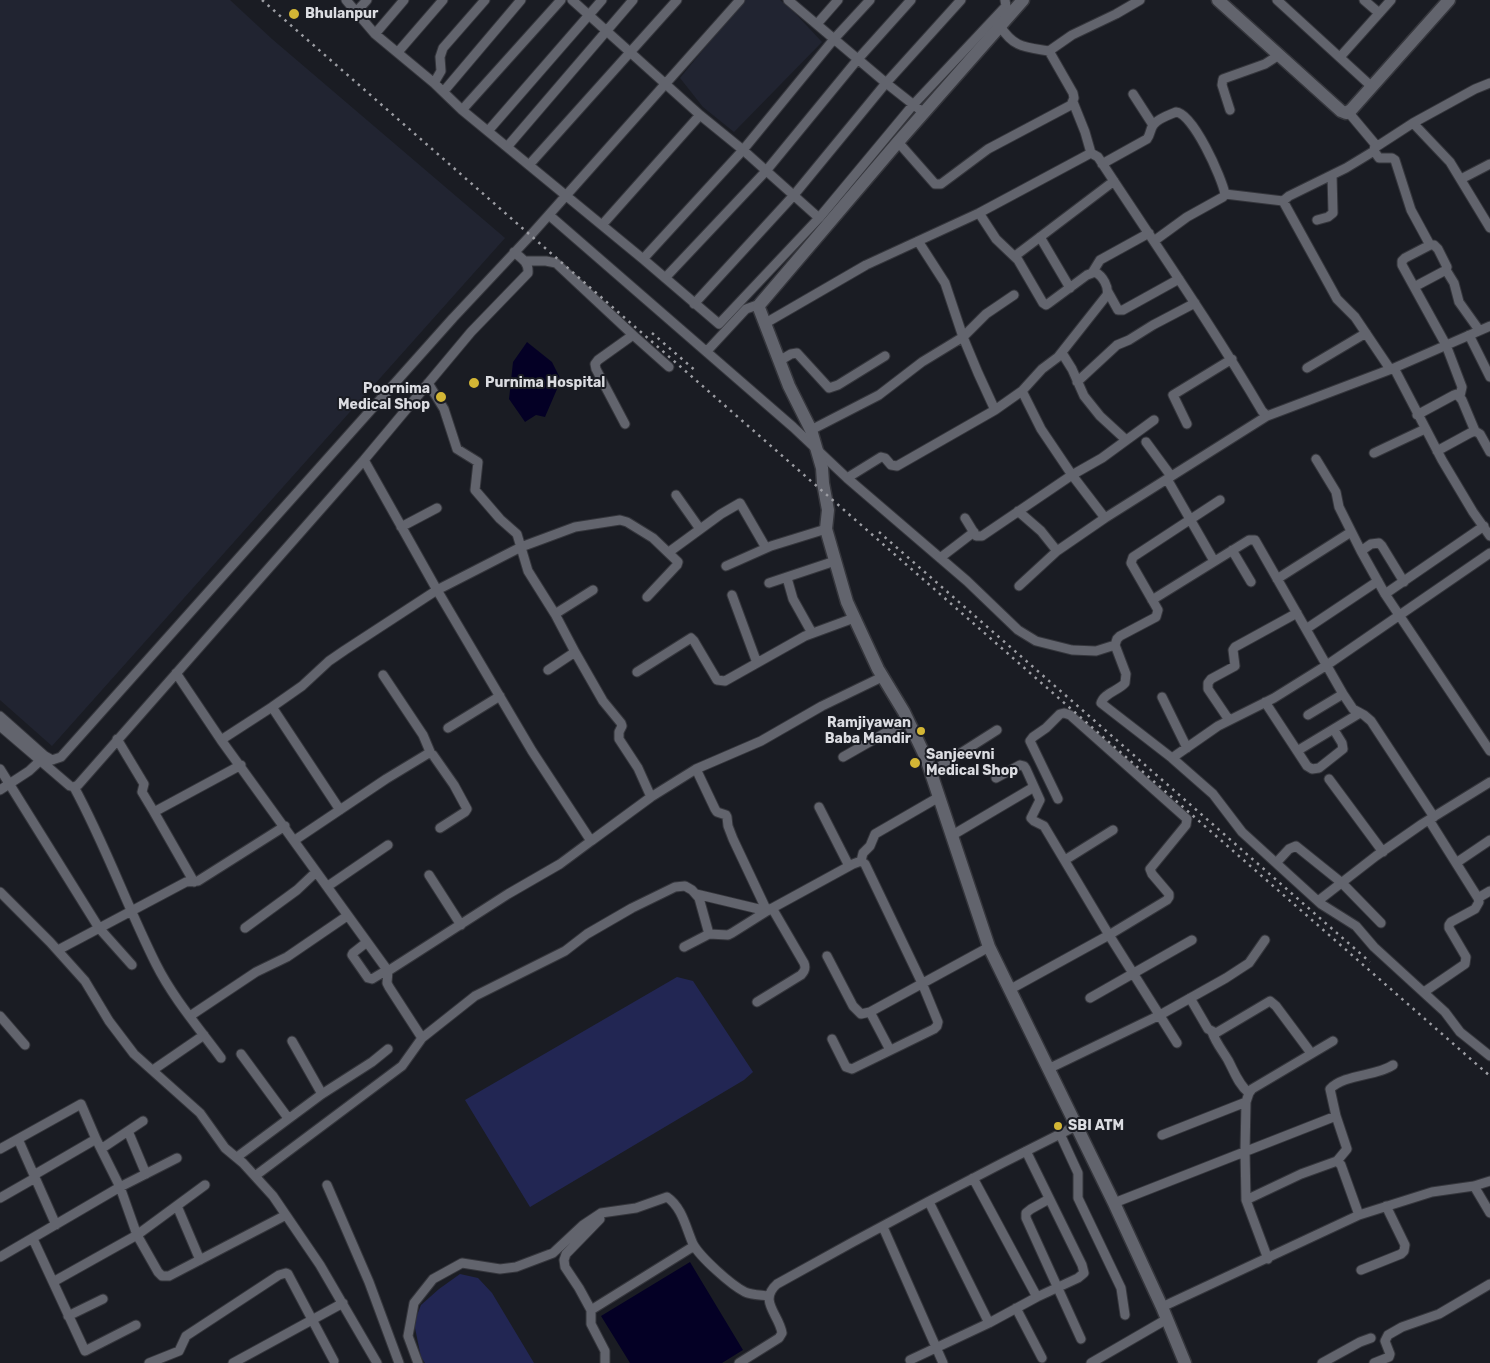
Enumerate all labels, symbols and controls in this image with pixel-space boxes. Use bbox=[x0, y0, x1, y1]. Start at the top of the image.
place label: Bhulanpur bbox=[305, 6, 378, 22]
marker: Bhulanpur bbox=[287, 7, 301, 21]
place label: Purnima Hospital bbox=[485, 375, 605, 391]
marker: Purnima Hospital bbox=[467, 376, 481, 390]
place label: Poornima Medical Shop bbox=[338, 381, 430, 414]
marker: Poornima Medical Shop bbox=[434, 390, 448, 404]
place label: Ramjiyawan Baba Mandir bbox=[825, 715, 911, 748]
marker: Ramjiyawan Baba Mandir bbox=[915, 725, 927, 737]
place label: Sanjeevni Medical Shop bbox=[926, 747, 1018, 780]
marker: Sanjeevni Medical Shop bbox=[908, 756, 922, 770]
place label: SBI ATM bbox=[1068, 1118, 1124, 1134]
marker: SBI ATM bbox=[1052, 1120, 1064, 1132]

